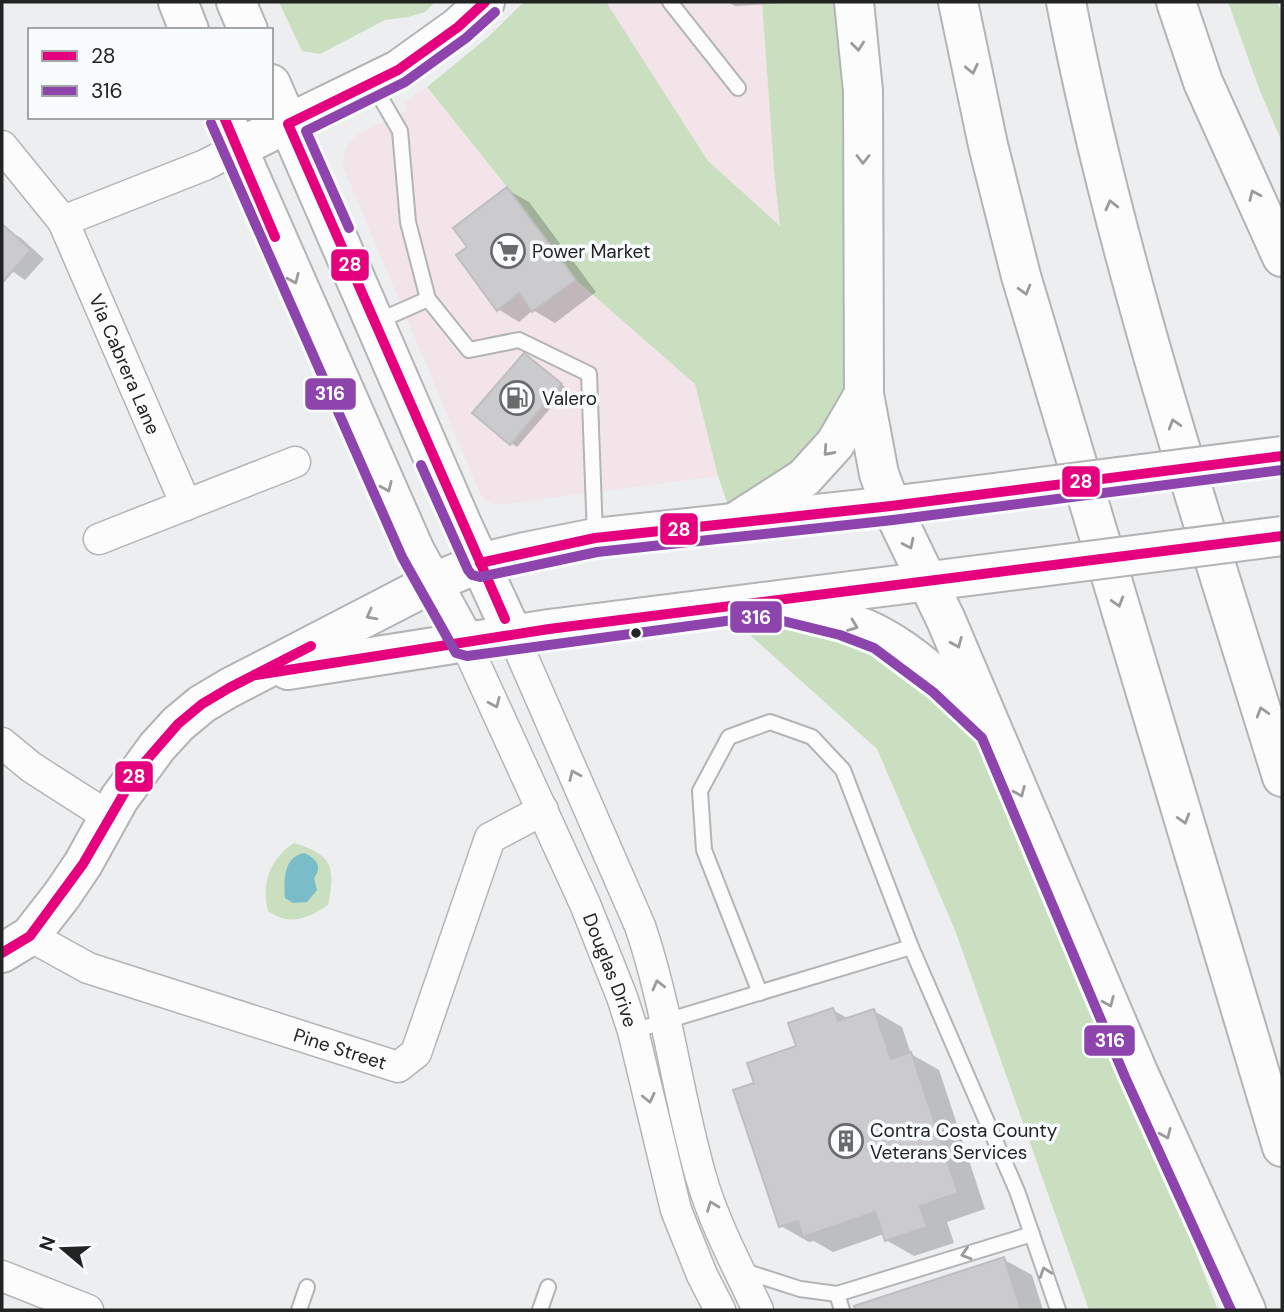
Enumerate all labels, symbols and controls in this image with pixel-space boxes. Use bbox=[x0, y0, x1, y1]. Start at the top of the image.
legend bbox=[28, 28, 273, 119]
one-way arrow bbox=[851, 40, 866, 52]
text: 28 bbox=[91, 42, 116, 70]
one-way arrow bbox=[963, 63, 978, 75]
text: 316 bbox=[91, 77, 123, 105]
one-way arrow bbox=[856, 154, 871, 165]
one-way arrow bbox=[1248, 190, 1262, 202]
one-way arrow bbox=[1105, 199, 1119, 211]
supermarket icon: Power Market bbox=[489, 232, 527, 270]
place label: Power Market bbox=[532, 239, 651, 264]
line badge: 28 bbox=[330, 248, 370, 282]
text: 28 bbox=[339, 252, 361, 277]
one-way arrow bbox=[286, 272, 300, 284]
one-way arrow bbox=[1017, 283, 1032, 295]
street label: Via Cabrera Lane bbox=[84, 290, 166, 438]
line badge: 316 bbox=[304, 377, 357, 411]
fuel station icon: Valero bbox=[498, 379, 536, 417]
text: 316 bbox=[315, 381, 345, 406]
place label: Valero bbox=[542, 386, 597, 411]
one-way arrow bbox=[1167, 418, 1182, 430]
one-way arrow bbox=[824, 443, 836, 456]
line badge: 28 bbox=[1061, 465, 1101, 498]
text: 28 bbox=[1070, 469, 1092, 494]
one-way arrow bbox=[379, 480, 393, 492]
line badge: 28 bbox=[659, 512, 699, 546]
text: 28 bbox=[668, 517, 690, 542]
one-way arrow bbox=[901, 537, 915, 549]
one-way arrow bbox=[1110, 595, 1125, 607]
line badge: 316 bbox=[729, 600, 783, 634]
text: 316 bbox=[741, 605, 771, 630]
one-way arrow bbox=[366, 606, 379, 620]
one-way arrow bbox=[847, 617, 859, 631]
unlabelled marker bbox=[629, 626, 643, 640]
one-way arrow bbox=[948, 636, 962, 648]
one-way arrow bbox=[487, 696, 501, 709]
one-way arrow bbox=[1256, 706, 1271, 718]
line badge: 28 bbox=[114, 760, 154, 793]
text: 28 bbox=[123, 764, 145, 789]
one-way arrow bbox=[568, 769, 582, 782]
one-way arrow bbox=[1012, 786, 1026, 798]
one-way arrow bbox=[1175, 813, 1190, 825]
street label: Douglas Drive bbox=[577, 909, 643, 1030]
one-way arrow bbox=[652, 980, 666, 992]
one-way arrow bbox=[1100, 995, 1114, 1007]
street label: Pine Street bbox=[291, 1022, 390, 1075]
line badge: 316 bbox=[1083, 1024, 1136, 1057]
text: 316 bbox=[1095, 1028, 1125, 1053]
one-way arrow bbox=[641, 1092, 655, 1104]
place label: Contra Costa County Veterans Services bbox=[870, 1118, 1058, 1165]
building icon: Contra Costa County Veterans Services bbox=[827, 1122, 865, 1160]
one-way arrow bbox=[1158, 1127, 1172, 1139]
one-way arrow bbox=[706, 1201, 720, 1213]
north arrow bbox=[28, 1214, 98, 1284]
text: N bbox=[33, 1233, 61, 1254]
one-way arrow bbox=[961, 1245, 973, 1260]
one-way arrow bbox=[1039, 1266, 1053, 1279]

